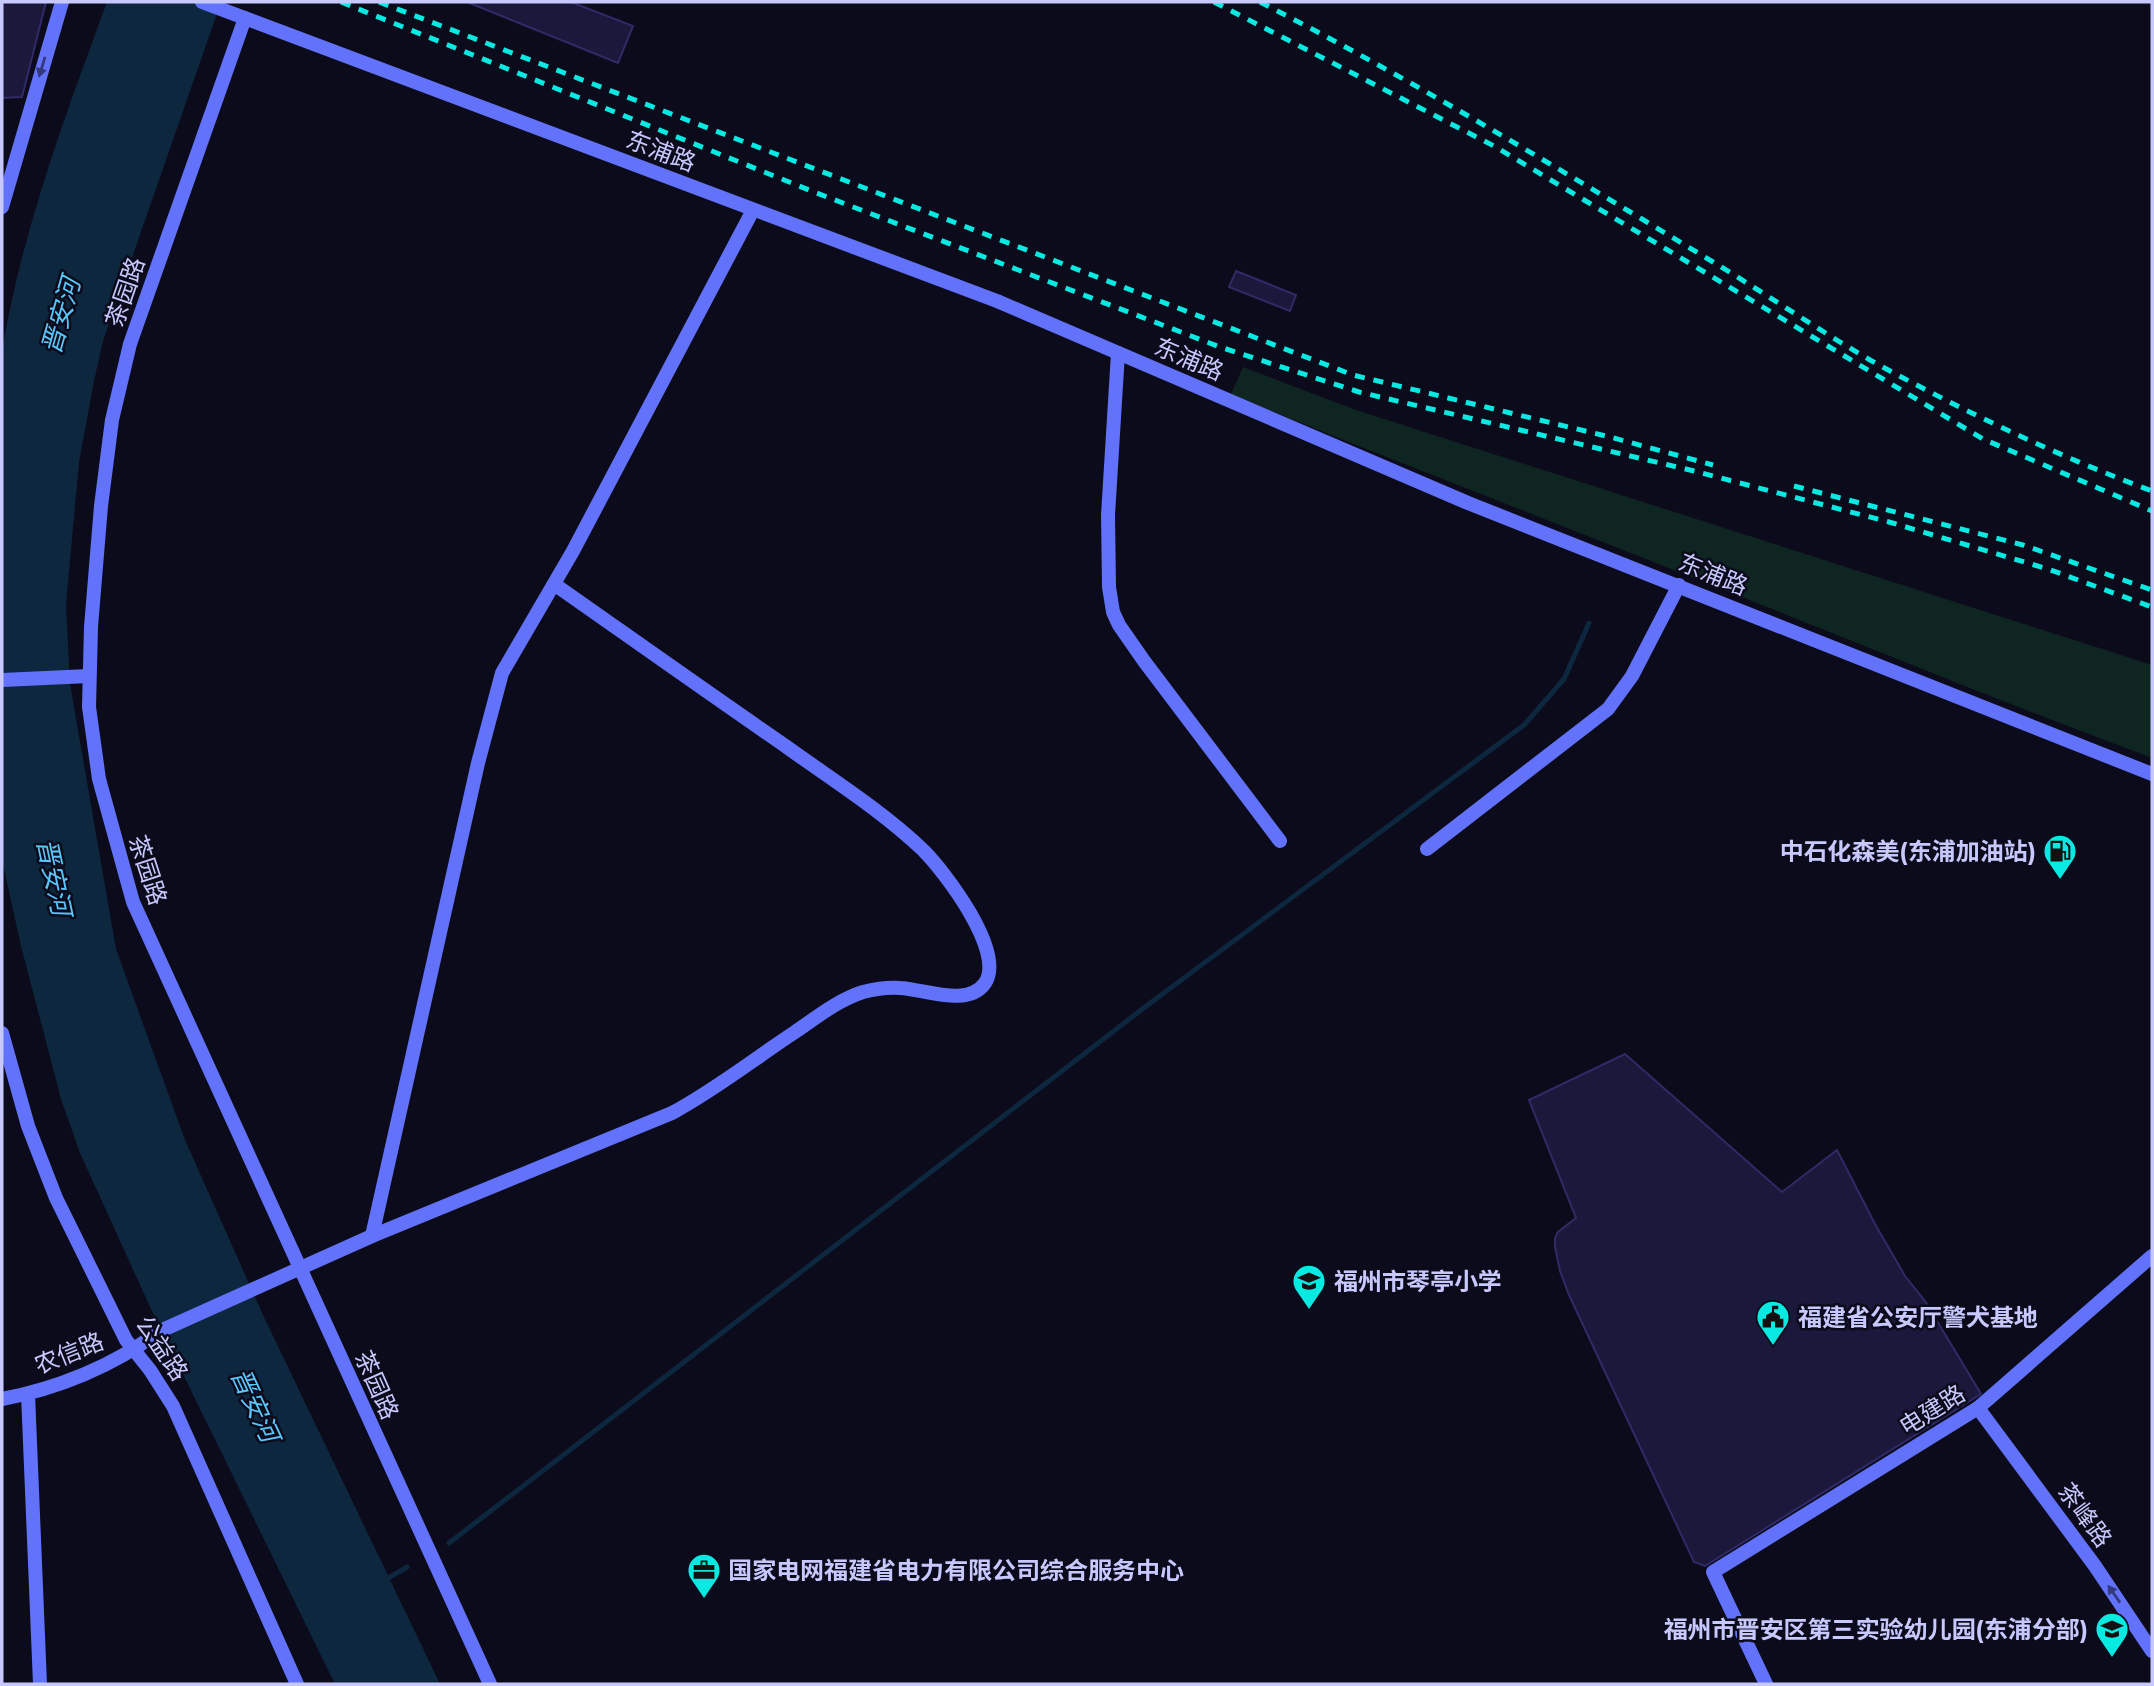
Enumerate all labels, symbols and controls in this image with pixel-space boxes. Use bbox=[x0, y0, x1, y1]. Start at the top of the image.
one-way arrow bbox=[37, 57, 47, 78]
street label: 东浦路 bbox=[621, 122, 701, 180]
street label: 茶园路 bbox=[97, 252, 153, 332]
water label: 晋安河 bbox=[32, 268, 91, 359]
street label: 东浦路 bbox=[1149, 329, 1229, 389]
street label: 东浦路 bbox=[1673, 544, 1753, 604]
street label: 茶园路 bbox=[120, 830, 176, 910]
fuel station icon: 中石化森美(东浦加油站) bbox=[2041, 832, 2079, 881]
place label: 中石化森美(东浦加油站) bbox=[1780, 834, 2036, 869]
water label: 晋安河 bbox=[27, 835, 82, 924]
school or university icon: 福州市琴亭小学 bbox=[1290, 1262, 1328, 1311]
place label: 福州市琴亭小学 bbox=[1334, 1264, 1502, 1299]
public building icon: 福建省公安厅警犬基地 bbox=[1754, 1298, 1792, 1347]
place label: 福建省公安厅警犬基地 bbox=[1798, 1300, 2038, 1335]
street label: 公益路 bbox=[127, 1308, 197, 1388]
street label: 农信路 bbox=[29, 1323, 109, 1383]
street label: 茶园路 bbox=[346, 1345, 408, 1425]
water label: 晋安河 bbox=[221, 1362, 291, 1453]
street label: 电建路 bbox=[1892, 1376, 1972, 1444]
street label: 茶峰路 bbox=[2050, 1476, 2120, 1554]
office icon: 国家电网福建省电力有限公司综合服务中心 bbox=[685, 1551, 723, 1600]
place label: 国家电网福建省电力有限公司综合服务中心 bbox=[728, 1553, 1184, 1588]
one-way arrow bbox=[2108, 1585, 2122, 1603]
school or university icon: 福州市晋安区第三实验幼儿园(东浦分部) bbox=[2093, 1610, 2131, 1659]
place label: 福州市晋安区第三实验幼儿园(东浦分部) bbox=[1664, 1612, 2088, 1647]

